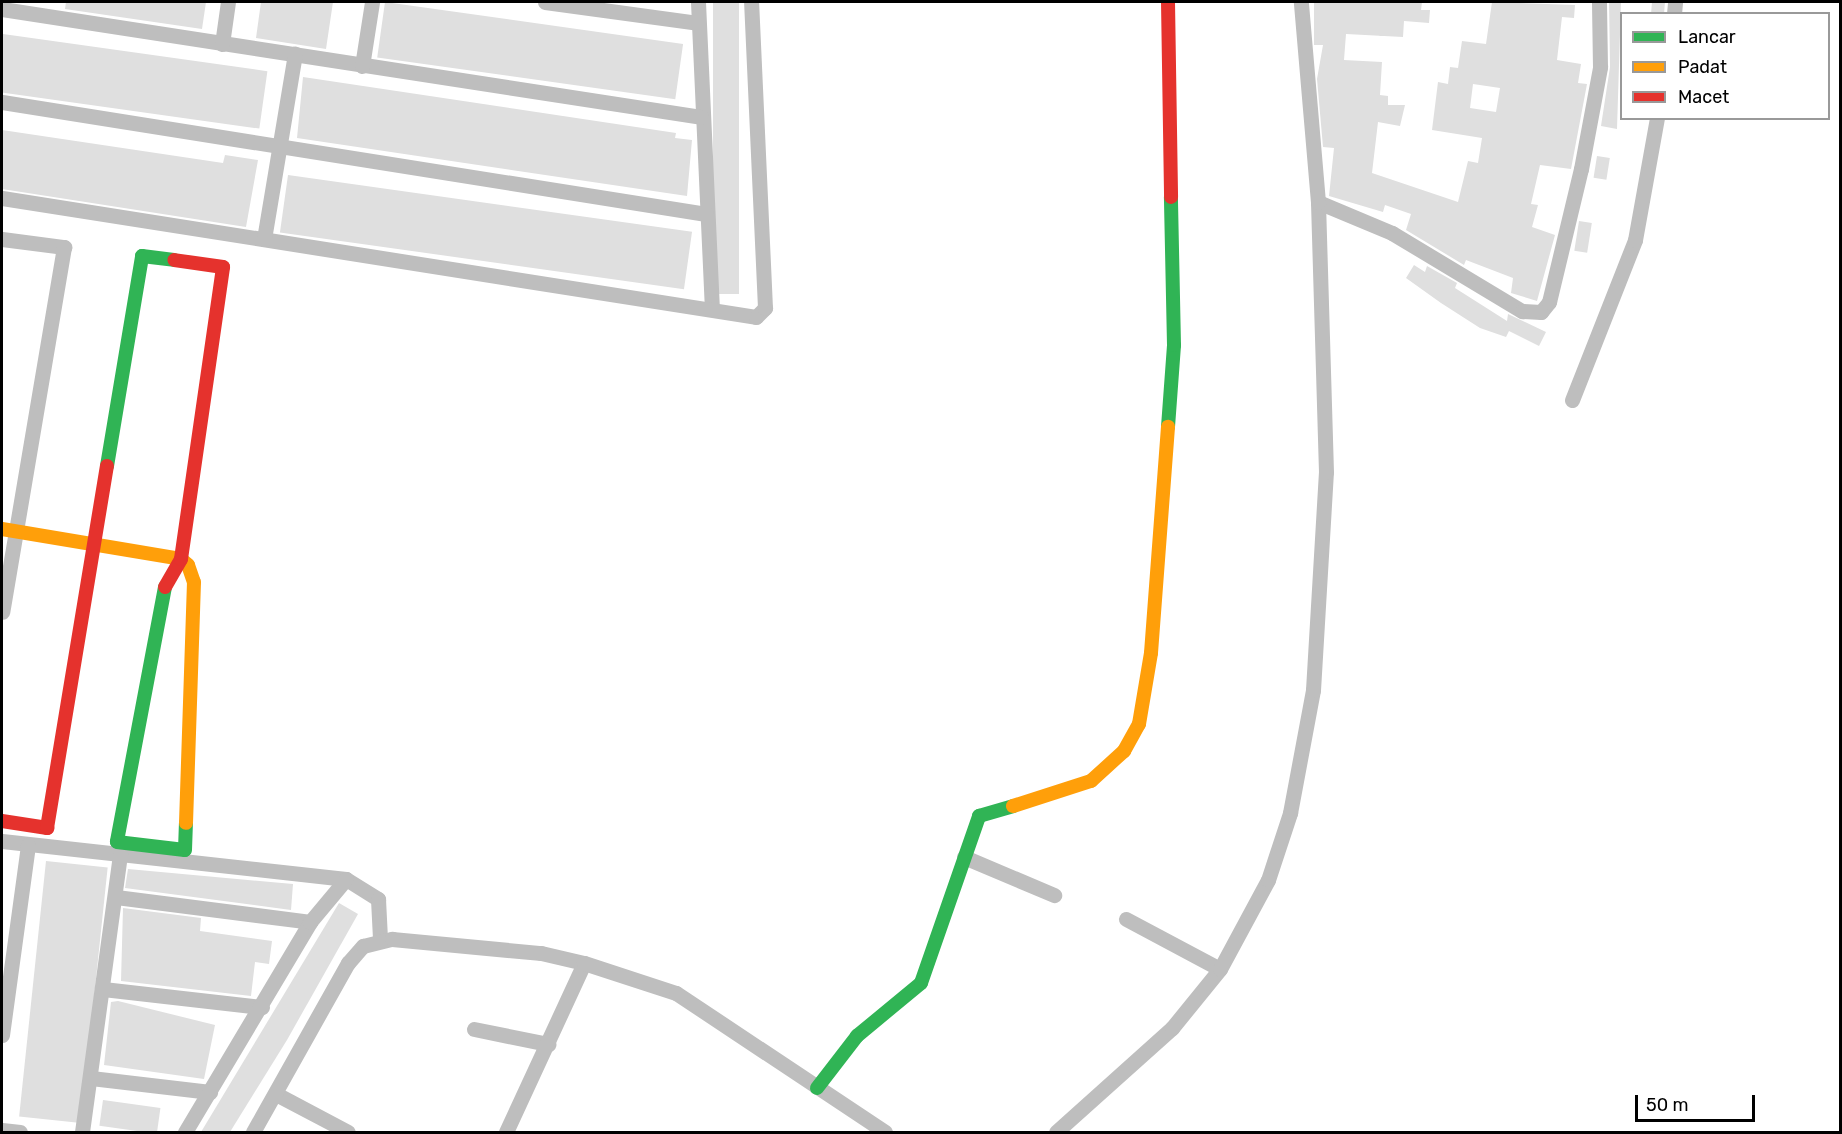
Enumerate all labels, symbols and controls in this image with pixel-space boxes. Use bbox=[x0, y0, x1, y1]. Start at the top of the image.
legend bbox=[1620, 12, 1830, 120]
text: Lancar bbox=[1678, 26, 1736, 48]
text: Padat bbox=[1678, 56, 1727, 78]
text: Macet bbox=[1678, 86, 1729, 108]
scale bar bbox=[1638, 1083, 1758, 1121]
text: 50 m bbox=[1646, 1094, 1689, 1116]

